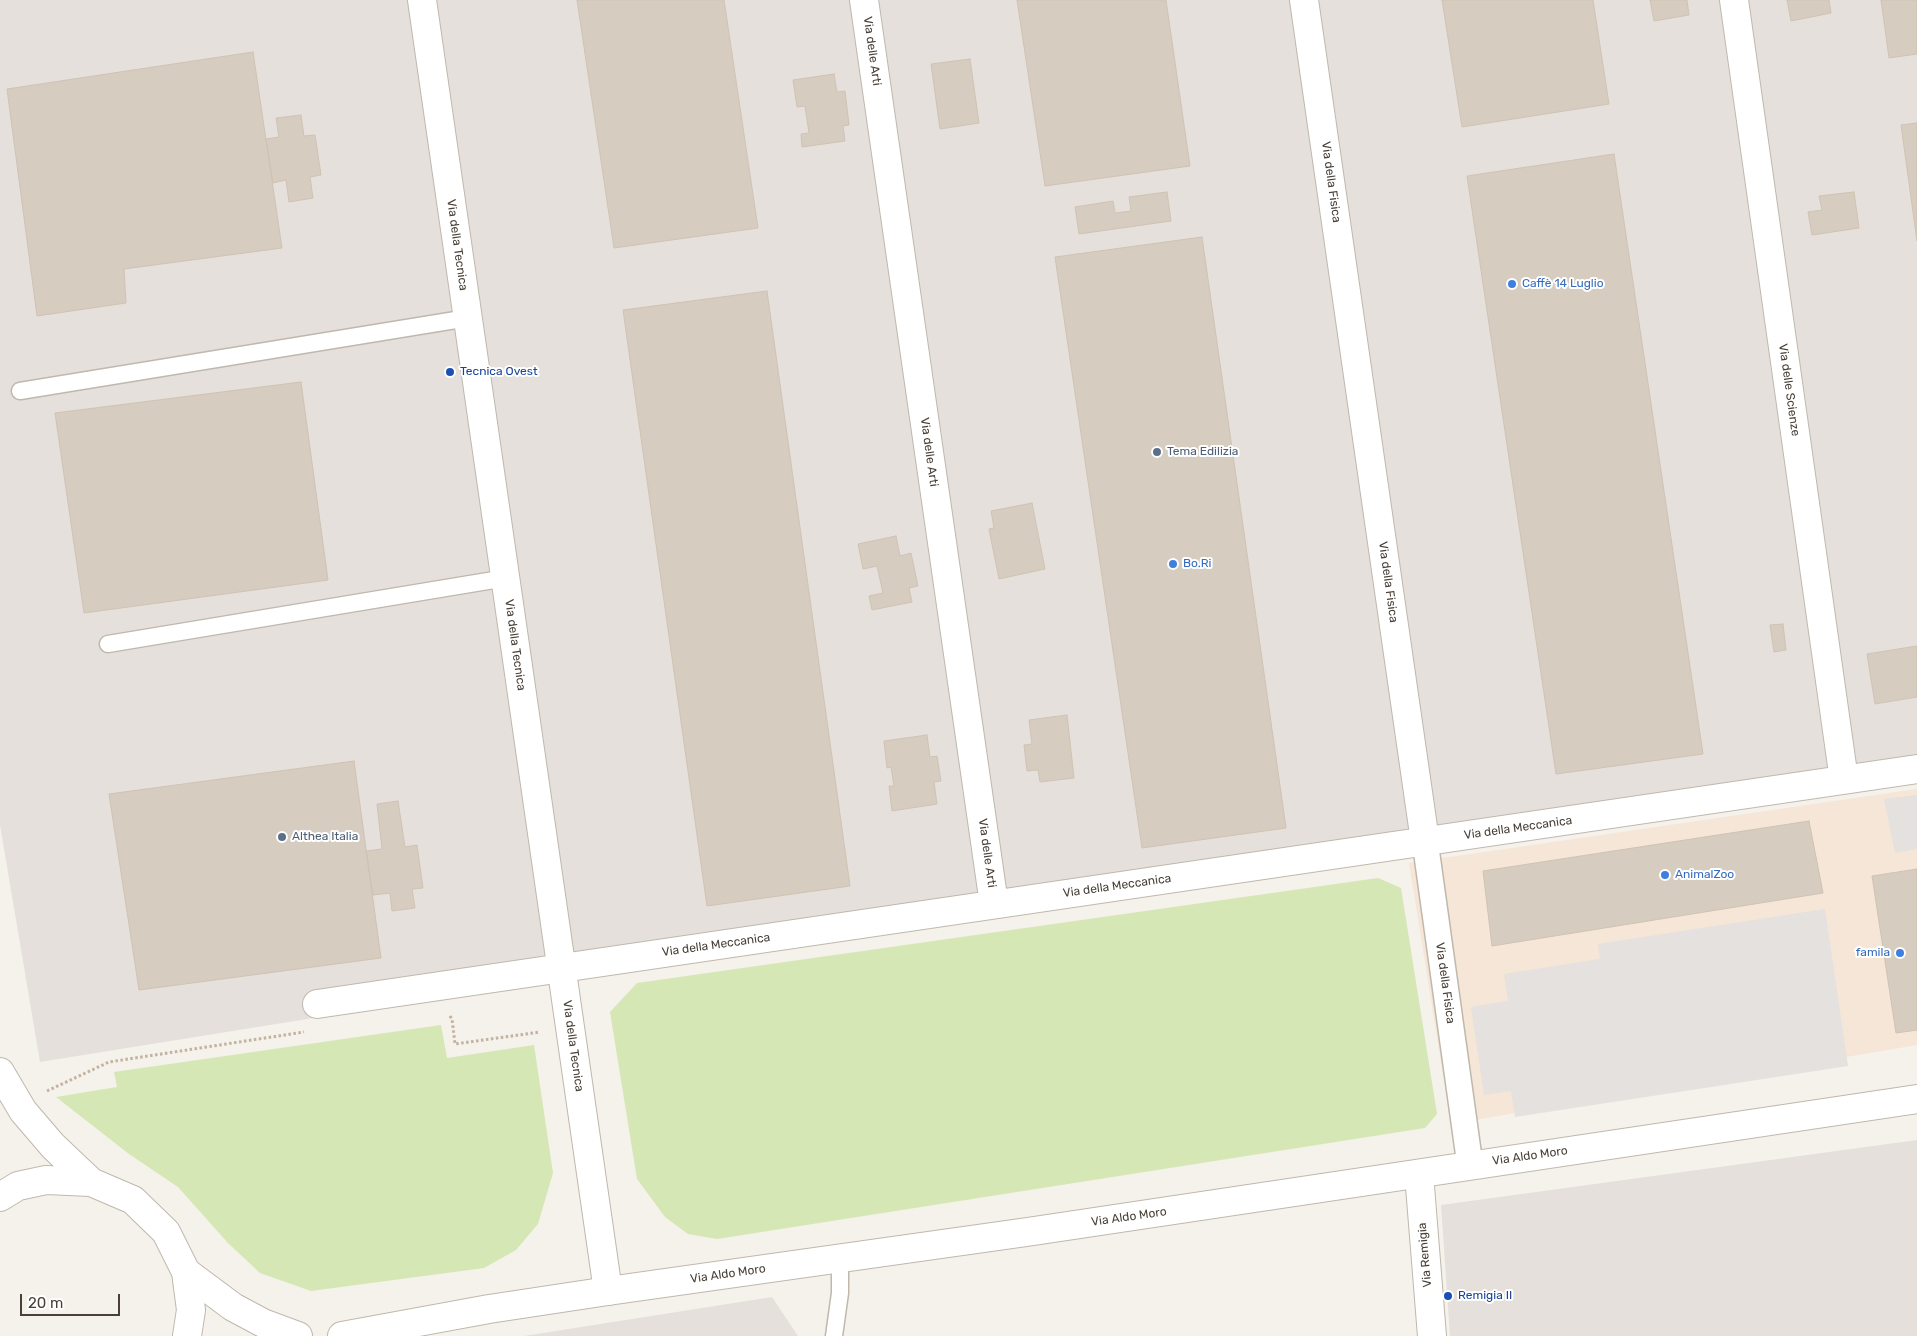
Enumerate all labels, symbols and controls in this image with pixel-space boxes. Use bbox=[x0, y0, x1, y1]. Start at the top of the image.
street label: Via delle Arti bbox=[860, 15, 884, 87]
street label: Via della Fisica bbox=[1318, 141, 1344, 223]
street label: Via della Tecnica bbox=[443, 198, 471, 292]
place label: Caffè 14 Luglio bbox=[1522, 277, 1604, 291]
marker: Caffè 14 Luglio bbox=[1506, 278, 1518, 290]
street label: Via delle Scienze bbox=[1775, 343, 1803, 437]
place label: Tecnica Ovest bbox=[460, 365, 538, 379]
marker: Tecnica Ovest bbox=[444, 366, 456, 378]
street label: Via delle Arti bbox=[917, 416, 941, 488]
place label: Tema Edilizia bbox=[1167, 445, 1238, 459]
marker: Tema Edilizia bbox=[1151, 446, 1163, 458]
street label: Via della Fisica bbox=[1375, 541, 1401, 623]
place label: Bo.Ri bbox=[1183, 557, 1211, 571]
marker: Bo.Ri bbox=[1167, 558, 1179, 570]
street label: Via della Tecnica bbox=[501, 598, 529, 692]
street label: Via della Meccanica bbox=[1463, 813, 1573, 843]
street label: Via delle Arti bbox=[975, 817, 999, 889]
place label: Althea Italia bbox=[292, 830, 358, 844]
marker: Althea Italia bbox=[276, 831, 288, 843]
place label: AnimalZoo bbox=[1675, 868, 1734, 882]
marker: AnimalZoo bbox=[1659, 869, 1671, 881]
street label: Via della Meccanica bbox=[1062, 871, 1172, 901]
street label: Via della Meccanica bbox=[661, 930, 771, 960]
street label: Via della Fisica bbox=[1432, 942, 1458, 1024]
place label: famila bbox=[1856, 946, 1890, 960]
marker: famila bbox=[1894, 947, 1906, 959]
street label: Via della Tecnica bbox=[559, 999, 587, 1093]
street label: Via Aldo Moro bbox=[1491, 1144, 1569, 1168]
street label: Via Aldo Moro bbox=[1090, 1205, 1168, 1229]
street label: Via Remigia bbox=[1415, 1222, 1435, 1288]
street label: Via Aldo Moro bbox=[689, 1262, 767, 1286]
scale bar bbox=[22, 1284, 122, 1316]
place label: Remigia II bbox=[1458, 1289, 1512, 1303]
marker: Remigia II bbox=[1442, 1290, 1454, 1302]
text: 20 m bbox=[28, 1294, 63, 1312]

